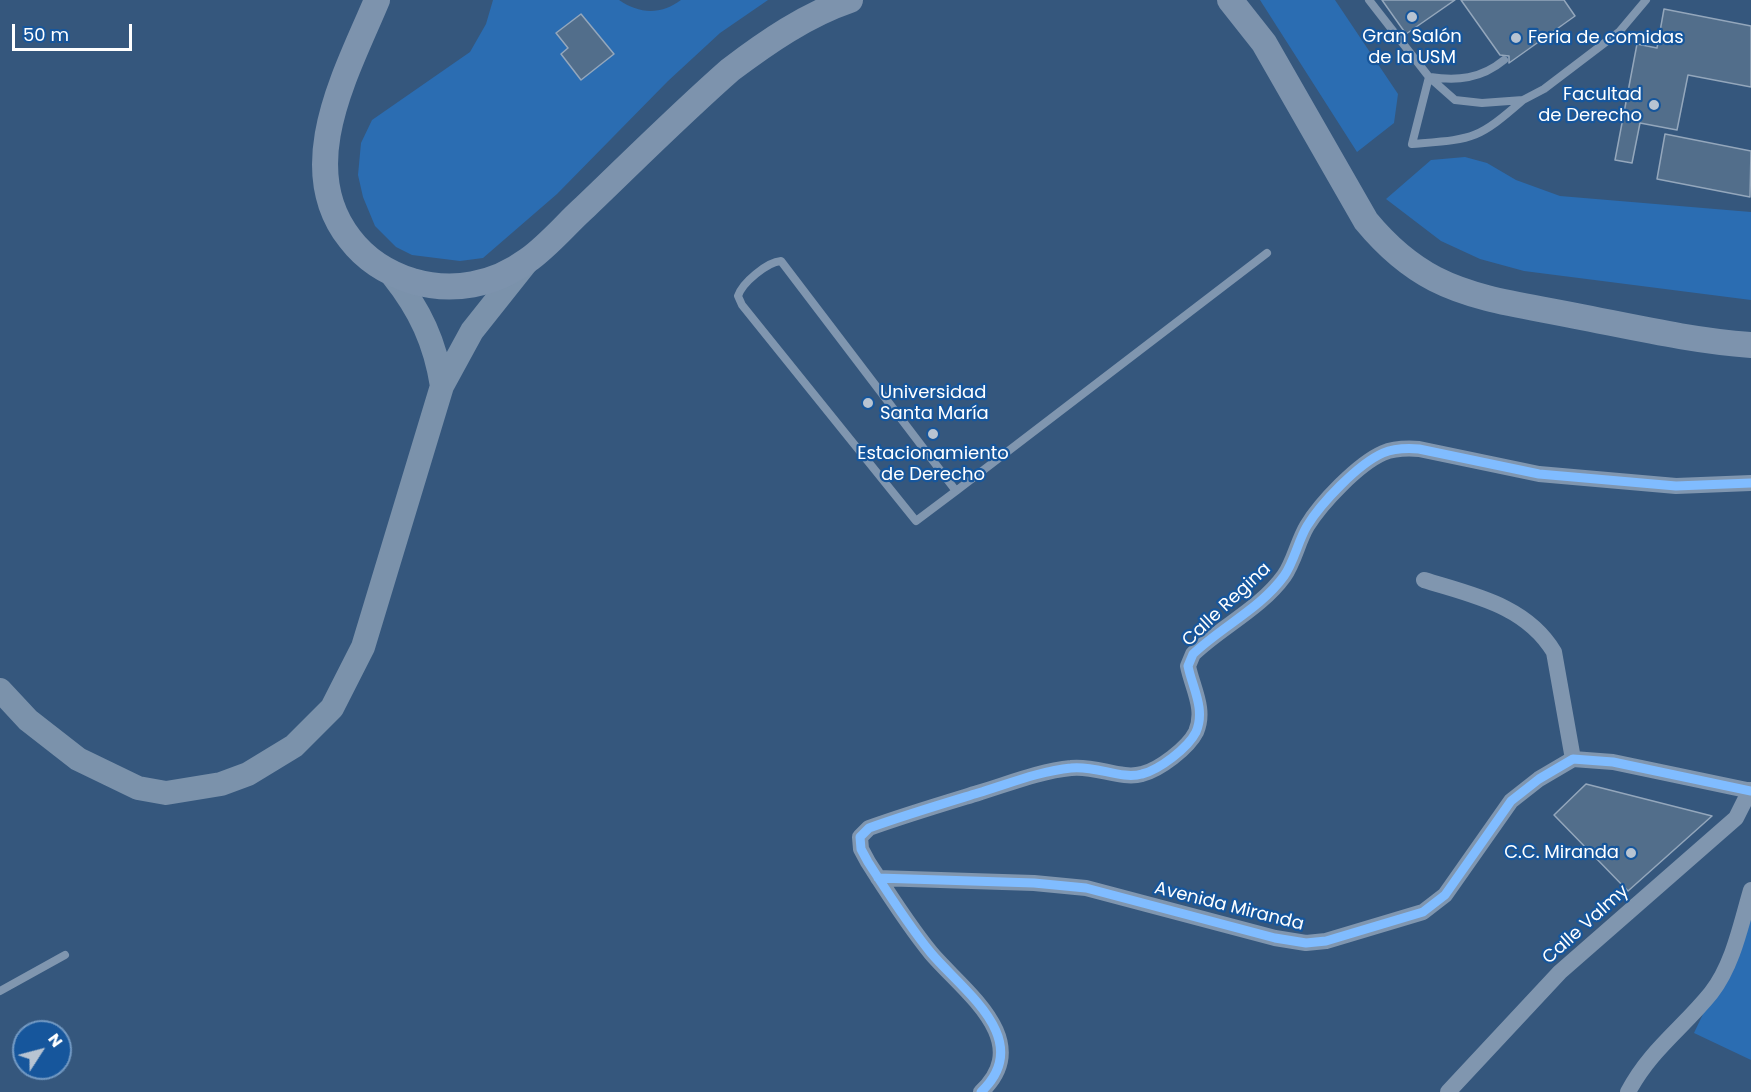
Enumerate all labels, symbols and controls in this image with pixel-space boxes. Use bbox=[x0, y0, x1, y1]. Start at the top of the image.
marker: Gran Salón de la USM bbox=[1405, 10, 1419, 24]
scale bar bbox=[15, 12, 135, 50]
text: 50 m bbox=[23, 22, 69, 47]
place label: Gran Salón de la USM bbox=[1362, 26, 1462, 68]
place label: Feria de comidas bbox=[1528, 27, 1684, 49]
marker: Feria de comidas bbox=[1509, 31, 1523, 45]
place label: Facultad de Derecho bbox=[1538, 84, 1642, 127]
marker: Facultad de Derecho bbox=[1647, 98, 1661, 112]
place label: Universidad Santa María bbox=[880, 382, 989, 424]
marker: Universidad Santa María bbox=[861, 396, 875, 410]
marker: Estacionamiento de Derecho bbox=[926, 427, 940, 441]
place label: Estacionamiento de Derecho bbox=[857, 443, 1009, 486]
street label: Calle Regina bbox=[1178, 558, 1276, 652]
place label: C.C. Miranda bbox=[1504, 842, 1619, 864]
marker: C.C. Miranda bbox=[1624, 846, 1638, 860]
street label: Avenida Miranda bbox=[1152, 878, 1306, 936]
street label: Calle Valmy bbox=[1539, 881, 1633, 969]
north arrow bbox=[12, 1020, 72, 1080]
text: N bbox=[43, 1029, 68, 1052]

